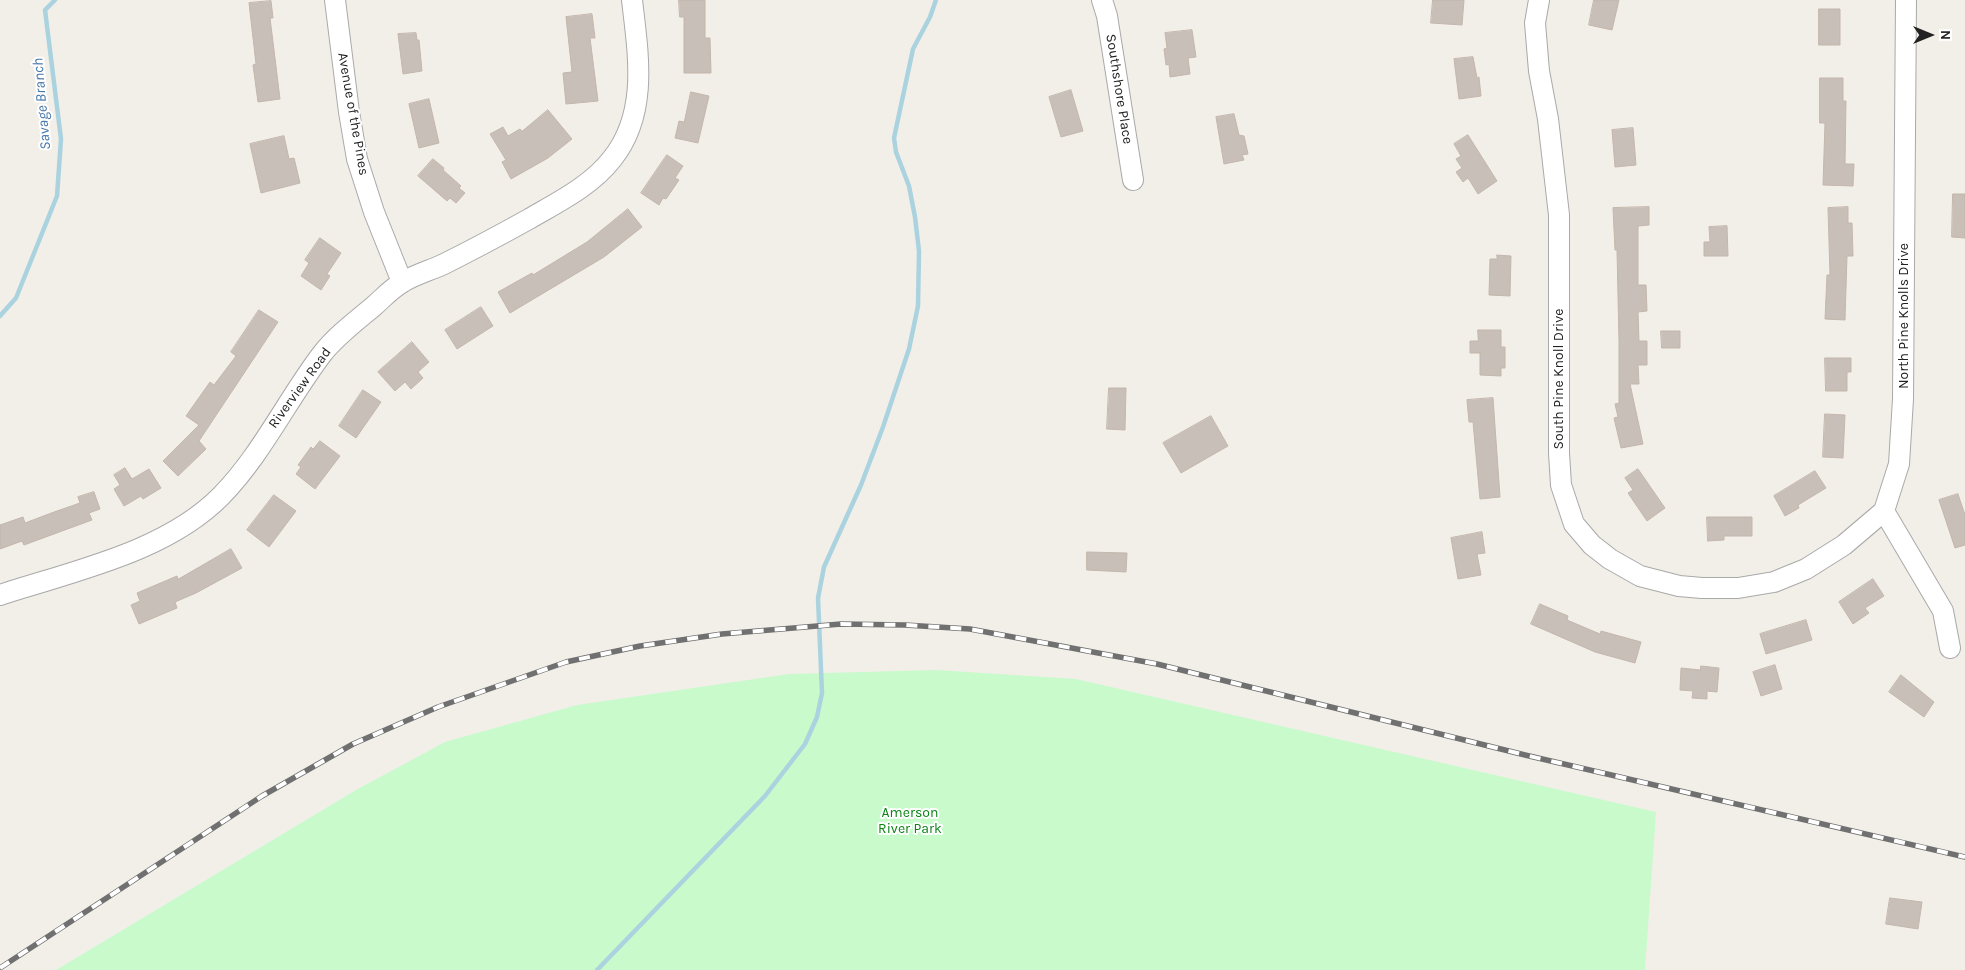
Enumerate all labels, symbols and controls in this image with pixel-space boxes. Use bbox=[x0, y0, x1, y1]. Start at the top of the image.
north arrow bbox=[1905, 10, 1955, 60]
text: N bbox=[1937, 30, 1954, 40]
street label: Southshore Place bbox=[1102, 33, 1136, 145]
street label: Avenue of the Pines bbox=[334, 51, 372, 177]
water label: Savage Branch bbox=[29, 57, 55, 151]
street label: North Pine Knolls Drive bbox=[1896, 243, 1912, 389]
street label: South Pine Knoll Drive bbox=[1551, 309, 1567, 449]
street label: Riverview Road bbox=[265, 344, 335, 432]
park label: Amerson River Park bbox=[878, 805, 942, 838]

